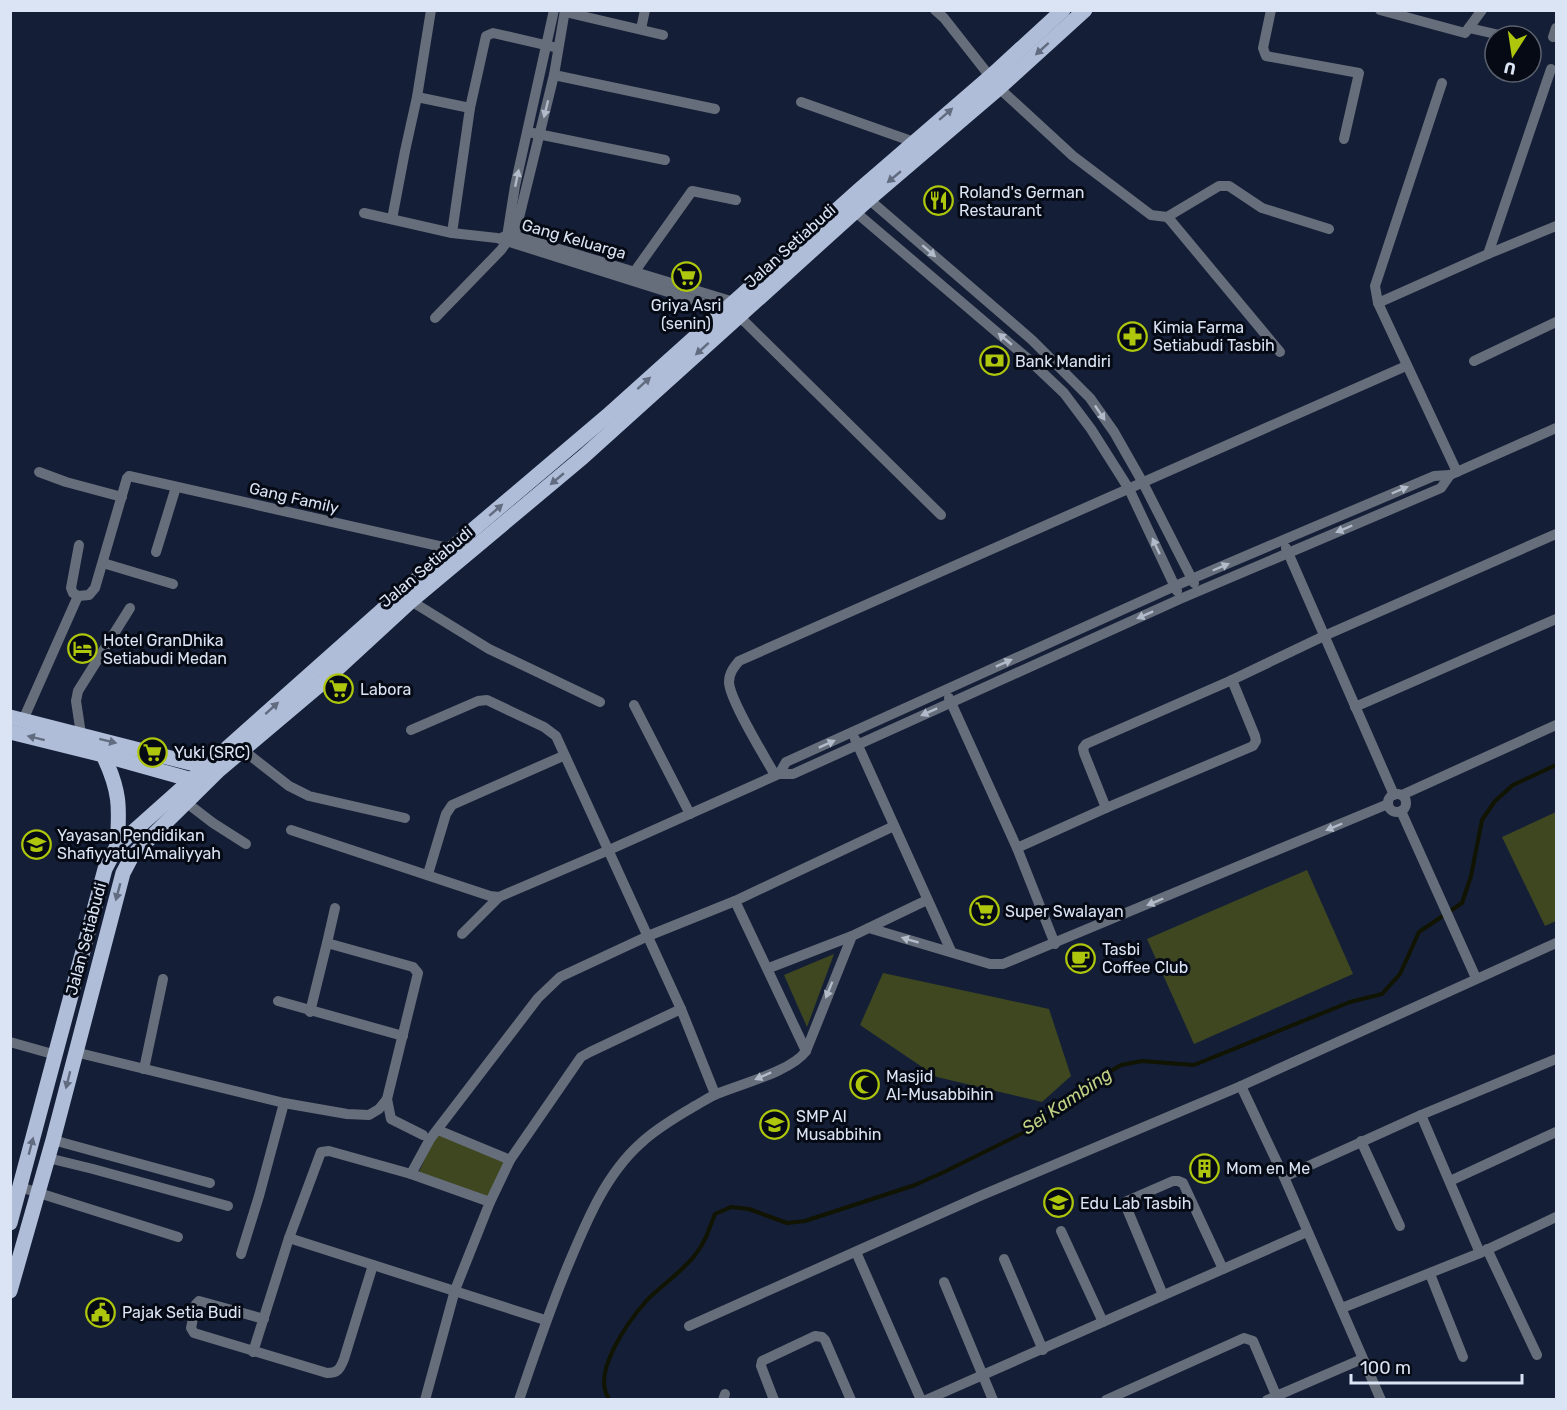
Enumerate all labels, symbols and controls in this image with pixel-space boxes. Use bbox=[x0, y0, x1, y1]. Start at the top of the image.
north arrow bbox=[1483, 24, 1543, 84]
one-way arrow bbox=[1035, 42, 1050, 55]
text: U bbox=[1502, 58, 1518, 79]
one-way arrow bbox=[540, 100, 550, 118]
one-way arrow bbox=[938, 108, 953, 121]
one-way arrow bbox=[512, 169, 522, 187]
one-way arrow bbox=[887, 170, 902, 183]
place label: Roland's German Restaurant bbox=[959, 183, 1084, 220]
restaurant icon: Roland's German Restaurant bbox=[922, 185, 954, 217]
street label: Jalan Setiabudi bbox=[741, 200, 839, 292]
street label: Gang Keluarga bbox=[520, 215, 628, 263]
one-way arrow bbox=[921, 244, 936, 257]
supermarket icon: Griya Asri (senin) bbox=[670, 261, 702, 293]
place label: Griya Asri (senin) bbox=[651, 296, 721, 333]
place label: Kimia Farma Setiabudi Tasbih bbox=[1153, 318, 1275, 355]
pharmacy icon: Kimia Farma Setiabudi Tasbih bbox=[1116, 320, 1148, 352]
one-way arrow bbox=[997, 333, 1013, 346]
one-way arrow bbox=[695, 342, 710, 355]
bank icon: Bank Mandiri bbox=[978, 345, 1010, 377]
place label: Bank Mandiri bbox=[1015, 352, 1111, 371]
one-way arrow bbox=[636, 376, 651, 390]
one-way arrow bbox=[1095, 405, 1106, 421]
one-way arrow bbox=[550, 472, 565, 485]
street label: Gang Family bbox=[247, 478, 341, 518]
one-way arrow bbox=[1391, 485, 1409, 494]
one-way arrow bbox=[488, 504, 503, 517]
street label: Jalan Setiabudi bbox=[376, 523, 476, 611]
one-way arrow bbox=[1334, 524, 1352, 534]
one-way arrow bbox=[1151, 538, 1160, 555]
one-way arrow bbox=[1212, 562, 1229, 571]
one-way arrow bbox=[1136, 610, 1154, 620]
place label: Hotel GranDhika Setiabudi Medan bbox=[103, 631, 227, 668]
hotel icon: Hotel GranDhika Setiabudi Medan bbox=[66, 633, 98, 665]
one-way arrow bbox=[996, 658, 1014, 668]
supermarket icon: Labora bbox=[323, 673, 355, 705]
place label: Labora bbox=[360, 680, 411, 699]
one-way arrow bbox=[264, 702, 279, 715]
one-way arrow bbox=[920, 707, 938, 717]
one-way arrow bbox=[27, 733, 45, 743]
supermarket icon: Yuki (SRC) bbox=[137, 736, 169, 768]
one-way arrow bbox=[99, 737, 117, 746]
one-way arrow bbox=[818, 739, 836, 749]
place label: Yuki (SRC) bbox=[174, 743, 250, 762]
one-way arrow bbox=[1325, 822, 1343, 832]
place label: Yayasan Pendidikan Shafiyyatul Amaliyyah bbox=[57, 826, 221, 863]
school or university icon: Yayasan Pendidikan Shafiyyatul Amaliyyah bbox=[20, 828, 52, 860]
street label: Jalan Setiabudi bbox=[62, 881, 110, 997]
one-way arrow bbox=[113, 883, 122, 901]
supermarket icon: Super Swalayan bbox=[968, 895, 1000, 927]
one-way arrow bbox=[1145, 897, 1163, 907]
place label: Super Swalayan bbox=[1005, 902, 1124, 921]
one-way arrow bbox=[901, 935, 919, 944]
place label: Tasbi Coffee Club bbox=[1102, 940, 1188, 977]
cafe icon: Tasbi Coffee Club bbox=[1065, 942, 1097, 974]
one-way arrow bbox=[824, 981, 833, 999]
water label: Sei Kambing bbox=[1018, 1063, 1116, 1139]
place label: Masjid Al-Musabbihin bbox=[886, 1067, 994, 1104]
mosque icon: Masjid Al-Musabbihin bbox=[849, 1069, 881, 1101]
one-way arrow bbox=[62, 1071, 72, 1089]
one-way arrow bbox=[754, 1072, 772, 1082]
place label: SMP Al Musabbihin bbox=[796, 1107, 882, 1144]
school or university icon: SMP Al Musabbihin bbox=[759, 1109, 791, 1141]
one-way arrow bbox=[27, 1137, 37, 1155]
building icon: Mom en Me bbox=[1189, 1152, 1221, 1184]
place label: Mom en Me bbox=[1226, 1159, 1310, 1178]
school or university icon: Edu Lab Tasbih bbox=[1043, 1187, 1075, 1219]
place label: Edu Lab Tasbih bbox=[1080, 1194, 1191, 1213]
public building icon: Pajak Setia Budi bbox=[85, 1296, 117, 1328]
place label: Pajak Setia Budi bbox=[122, 1303, 241, 1322]
scale bar bbox=[1351, 1347, 1522, 1385]
text: 100 m bbox=[1360, 1357, 1411, 1379]

